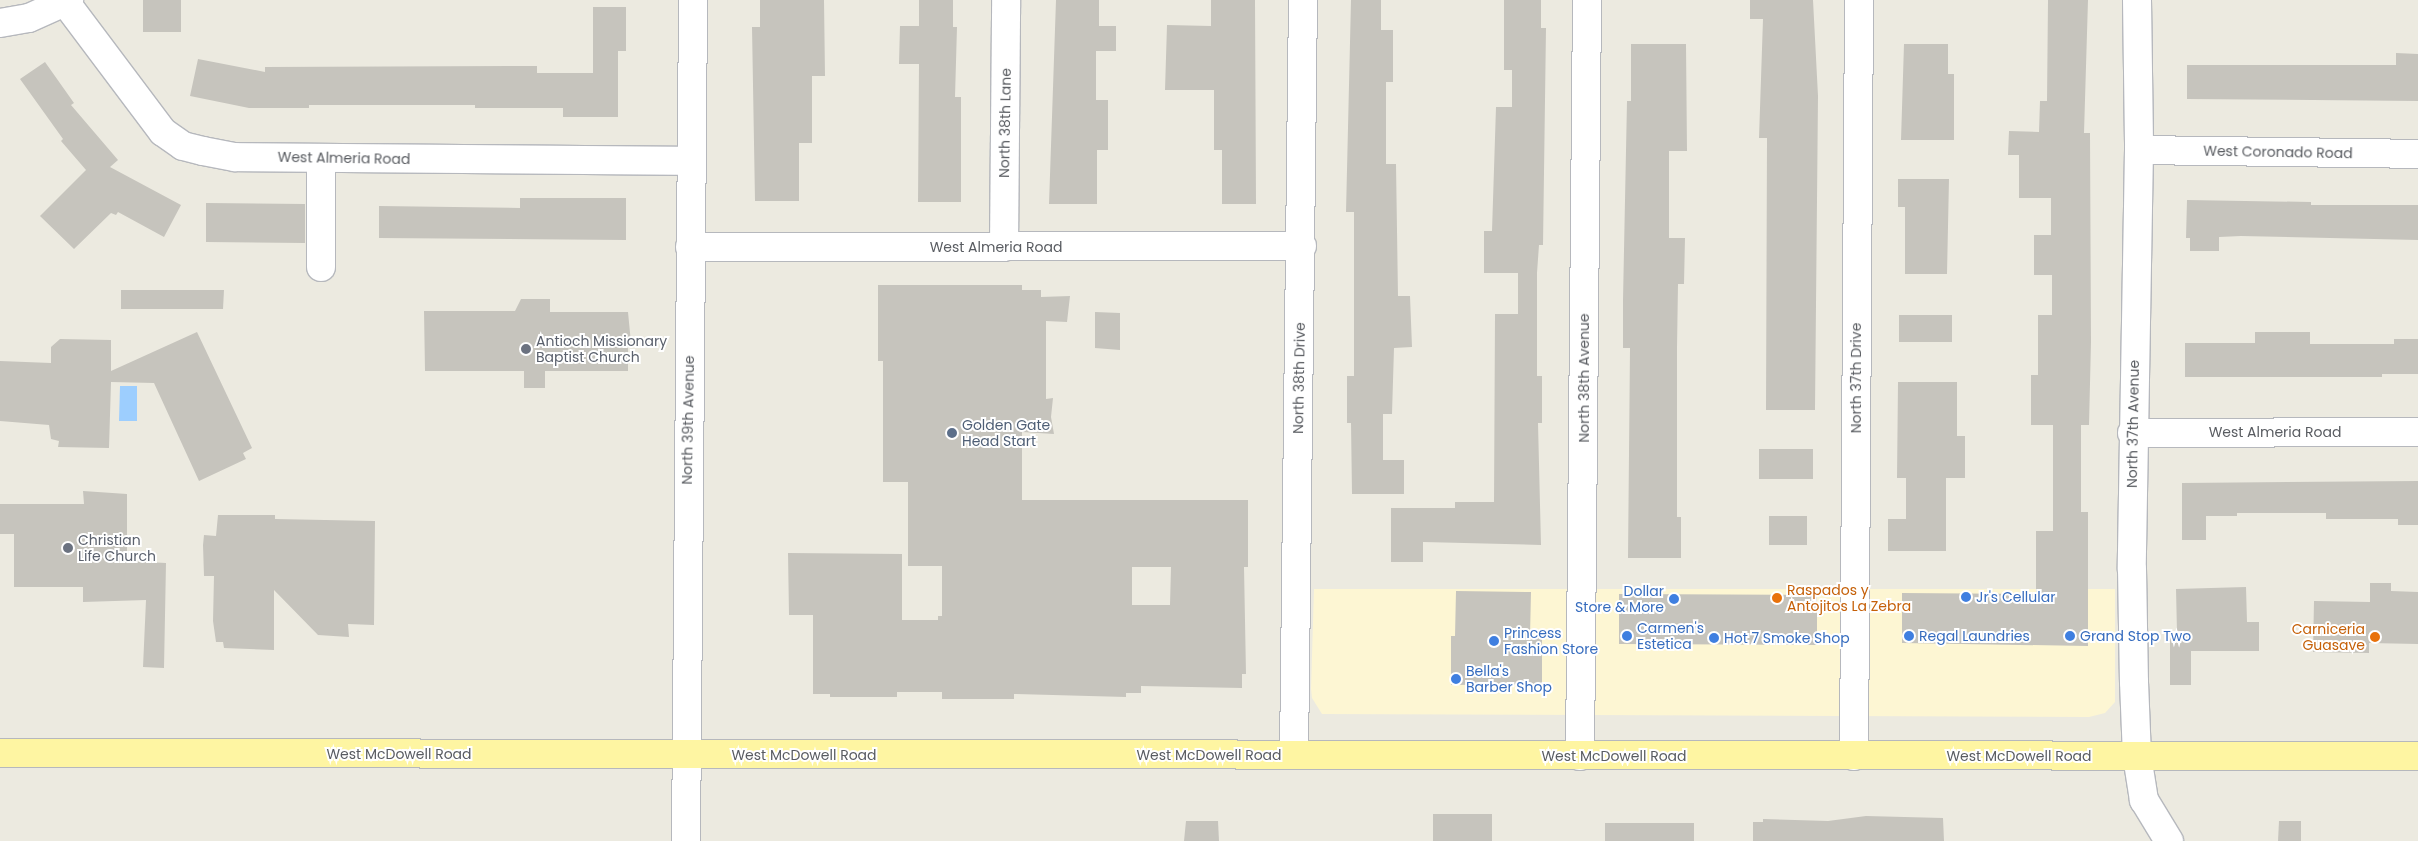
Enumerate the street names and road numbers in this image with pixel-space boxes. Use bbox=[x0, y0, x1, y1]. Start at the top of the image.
street label: North 38th Lane bbox=[996, 68, 1014, 178]
street label: West Coronado Road bbox=[2203, 142, 2353, 162]
street label: West Almeria Road bbox=[277, 148, 411, 168]
street label: West Almeria Road bbox=[930, 239, 1062, 255]
street label: North 38th Avenue bbox=[1576, 313, 1592, 443]
street label: North 38th Drive bbox=[1290, 322, 1308, 434]
street label: North 37th Drive bbox=[1848, 323, 1864, 433]
street label: North 39th Avenue bbox=[678, 355, 698, 485]
street label: North 37th Avenue bbox=[2123, 360, 2143, 488]
street label: West Almeria Road bbox=[2209, 424, 2341, 440]
street label: West McDowell Road bbox=[326, 746, 472, 762]
street label: West McDowell Road bbox=[731, 747, 877, 763]
street label: West McDowell Road bbox=[1136, 747, 1282, 763]
street label: West McDowell Road bbox=[1541, 748, 1687, 764]
street label: West McDowell Road bbox=[1946, 748, 2092, 764]

